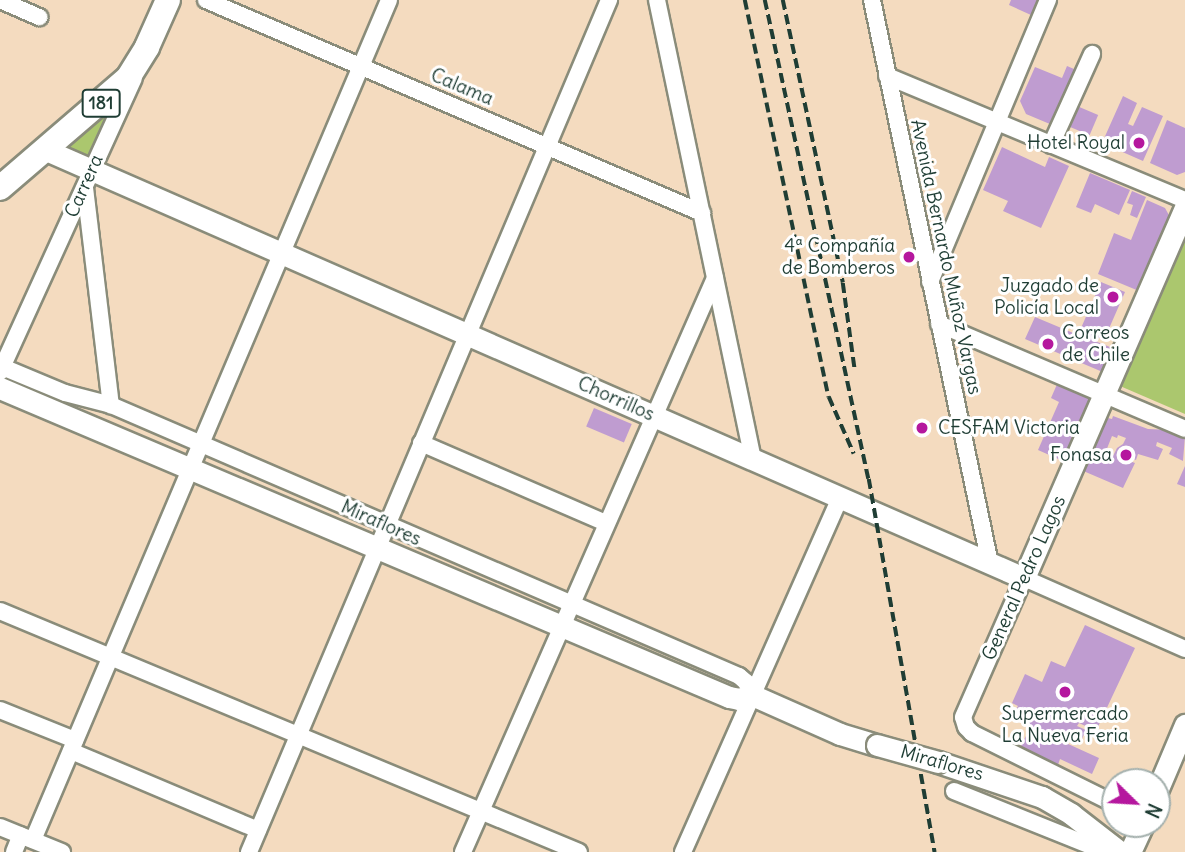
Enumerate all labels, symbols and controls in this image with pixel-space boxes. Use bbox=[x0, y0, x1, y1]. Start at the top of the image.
street label: Calama bbox=[427, 64, 497, 110]
road number: 181 bbox=[80, 88, 122, 118]
street label: Avenida Bernardo Muñoz Vargas bbox=[906, 117, 986, 397]
place label: Hotel Royal bbox=[1027, 132, 1125, 154]
marker: Hotel Royal bbox=[1131, 135, 1147, 151]
street label: Carrera bbox=[60, 151, 108, 221]
place label: 4ª Compañía de Bomberos bbox=[782, 235, 895, 279]
marker: 4ª Compañía de Bomberos bbox=[901, 249, 917, 265]
place label: Juzgado de Policía Local bbox=[994, 275, 1099, 319]
marker: Juzgado de Policía Local bbox=[1105, 289, 1121, 305]
place label: Correos de Chile bbox=[1062, 322, 1130, 366]
marker: Correos de Chile bbox=[1040, 336, 1056, 352]
street label: Chorrillos bbox=[574, 372, 658, 426]
place label: CESFAM Victoria bbox=[938, 417, 1080, 439]
marker: CESFAM Victoria bbox=[912, 418, 932, 438]
place label: Fonasa bbox=[1050, 444, 1112, 466]
marker: Fonasa bbox=[1118, 447, 1134, 463]
street label: General Pedro Lagos bbox=[977, 492, 1071, 664]
street label: Miraflores bbox=[337, 495, 425, 551]
marker: Supermercado La Nueva Feria bbox=[1057, 684, 1073, 700]
place label: Supermercado La Nueva Feria bbox=[1001, 703, 1129, 747]
street label: Miraflores bbox=[898, 740, 986, 786]
north arrow bbox=[1101, 768, 1171, 838]
text: N bbox=[1140, 800, 1167, 822]

